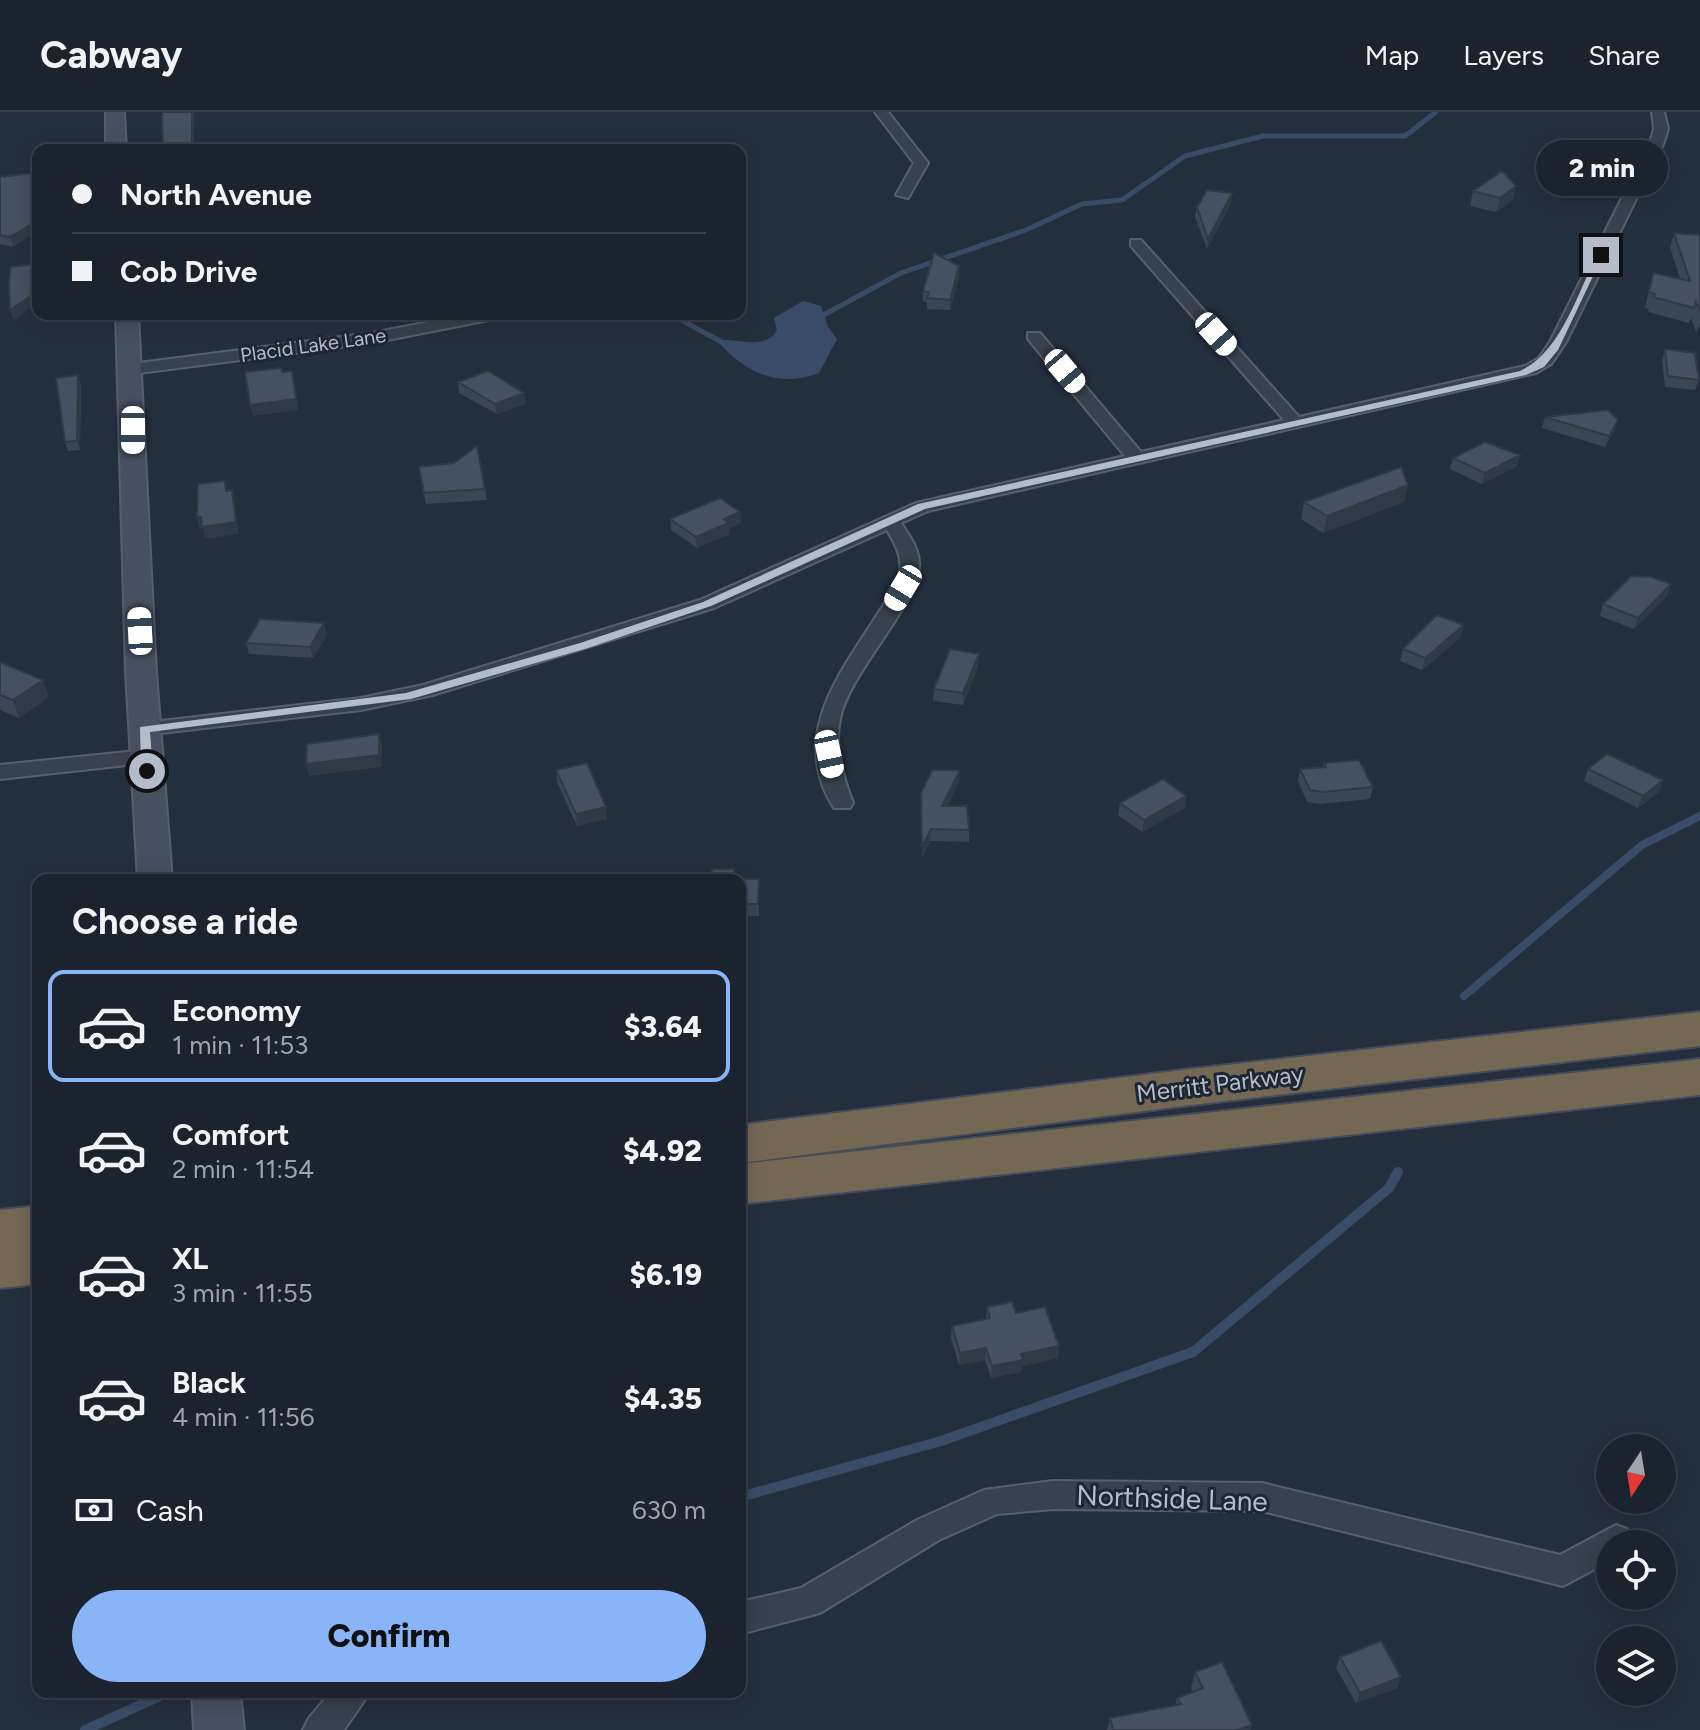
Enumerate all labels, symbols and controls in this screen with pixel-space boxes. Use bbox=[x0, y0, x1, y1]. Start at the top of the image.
text: Cabway bbox=[40, 32, 182, 78]
text: Map bbox=[1365, 38, 1419, 72]
text: Layers bbox=[1463, 38, 1544, 72]
text: Share bbox=[1588, 38, 1660, 72]
callout: 2 min bbox=[1535, 139, 1667, 195]
text: 2 min bbox=[1569, 152, 1635, 184]
text: North Avenue bbox=[120, 176, 312, 213]
route end bbox=[1583, 237, 1619, 273]
text: Cob Drive bbox=[120, 253, 257, 290]
car bbox=[1191, 308, 1241, 360]
street label: Placid Lake Lane bbox=[239, 323, 387, 367]
car bbox=[1040, 345, 1090, 397]
car bbox=[121, 406, 145, 454]
car bbox=[880, 561, 926, 615]
car bbox=[127, 606, 153, 656]
car bbox=[812, 728, 846, 780]
route start bbox=[129, 753, 165, 789]
text: Choose a ride bbox=[72, 900, 298, 943]
icon: car bbox=[76, 990, 148, 1062]
text: Economy bbox=[172, 992, 301, 1029]
text: $3.64 bbox=[624, 1008, 702, 1045]
text: 1 min · 11:53 bbox=[172, 1029, 308, 1061]
street label: Merritt Parkway bbox=[1135, 1059, 1306, 1108]
icon: car bbox=[76, 1114, 148, 1186]
text: Comfort bbox=[172, 1116, 290, 1153]
text: $4.92 bbox=[623, 1132, 702, 1169]
text: 2 min · 11:54 bbox=[172, 1153, 314, 1185]
icon: car bbox=[76, 1238, 148, 1310]
text: XL bbox=[172, 1240, 208, 1277]
text: $6.19 bbox=[630, 1256, 702, 1293]
text: 3 min · 11:55 bbox=[172, 1277, 313, 1309]
icon: car bbox=[76, 1362, 148, 1434]
text: Black bbox=[172, 1364, 246, 1401]
text: $4.35 bbox=[624, 1380, 702, 1417]
text: 4 min · 11:56 bbox=[172, 1401, 314, 1433]
north arrow bbox=[1596, 1434, 1676, 1514]
map controls bbox=[1596, 1434, 1676, 1706]
street label: Northside Lane bbox=[1076, 1478, 1268, 1518]
icon: cash bbox=[72, 1488, 116, 1532]
text: Cash bbox=[136, 1492, 204, 1529]
text: 630 m bbox=[632, 1494, 706, 1526]
button: locate bbox=[1596, 1530, 1676, 1610]
button: Confirm bbox=[72, 1590, 706, 1682]
button: layers bbox=[1596, 1626, 1676, 1706]

